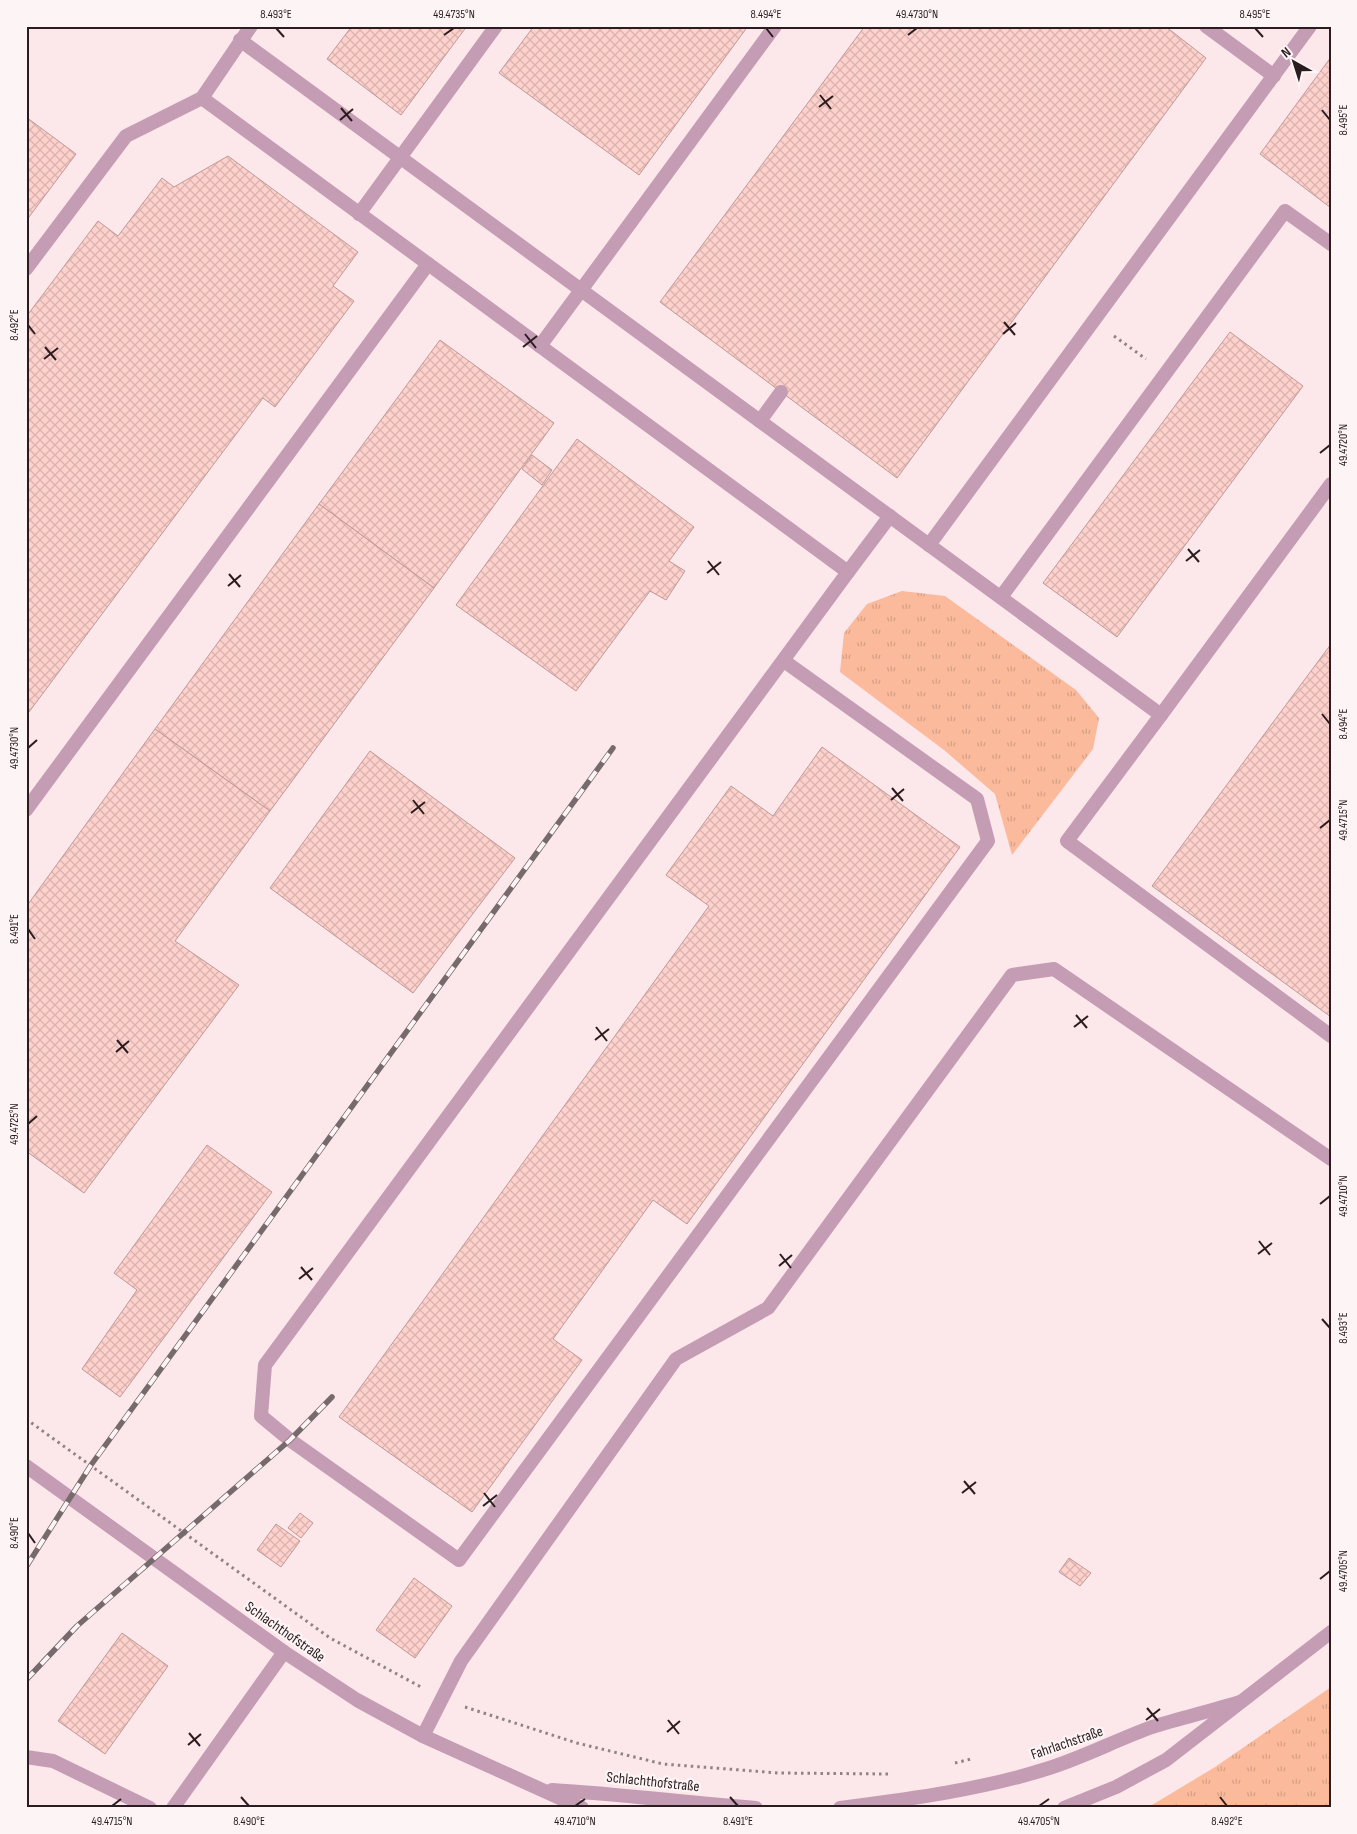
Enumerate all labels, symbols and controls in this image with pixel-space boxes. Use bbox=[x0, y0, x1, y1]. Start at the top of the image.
text: 8.493°E bbox=[260, 7, 292, 22]
text: 49.4735°N bbox=[433, 7, 475, 22]
text: 8.494°E bbox=[751, 7, 781, 22]
text: 49.4730°N bbox=[896, 7, 938, 22]
text: 8.495°E bbox=[1239, 7, 1271, 22]
north arrow bbox=[1270, 38, 1320, 88]
text: N bbox=[1278, 43, 1294, 61]
text: 8.495°E bbox=[1336, 104, 1351, 136]
text: 8.492°E bbox=[7, 309, 22, 341]
text: 49.4720°N bbox=[1336, 424, 1351, 466]
text: 8.494°E bbox=[1336, 709, 1351, 739]
text: 49.4730°N bbox=[7, 727, 22, 769]
text: 49.4715°N bbox=[1336, 800, 1351, 840]
text: 8.491°E bbox=[7, 914, 22, 944]
text: 49.4725°N bbox=[7, 1103, 22, 1145]
text: 49.4710°N bbox=[1336, 1175, 1351, 1217]
text: 8.493°E bbox=[1336, 1312, 1351, 1344]
text: 8.490°E bbox=[7, 1517, 22, 1549]
text: 49.4705°N bbox=[1336, 1550, 1351, 1592]
street label: Schlachthofstraße bbox=[241, 1597, 329, 1667]
street label: Fahrlachstraße bbox=[1028, 1722, 1106, 1764]
street label: Schlachthofstraße bbox=[605, 1768, 701, 1796]
text: 49.4715°N bbox=[92, 1814, 132, 1829]
text: 8.490°E bbox=[233, 1814, 265, 1829]
text: 49.4710°N bbox=[554, 1814, 596, 1829]
text: 8.491°E bbox=[723, 1814, 753, 1829]
text: 49.4705°N bbox=[1018, 1814, 1060, 1829]
text: 8.492°E bbox=[1211, 1814, 1243, 1829]

